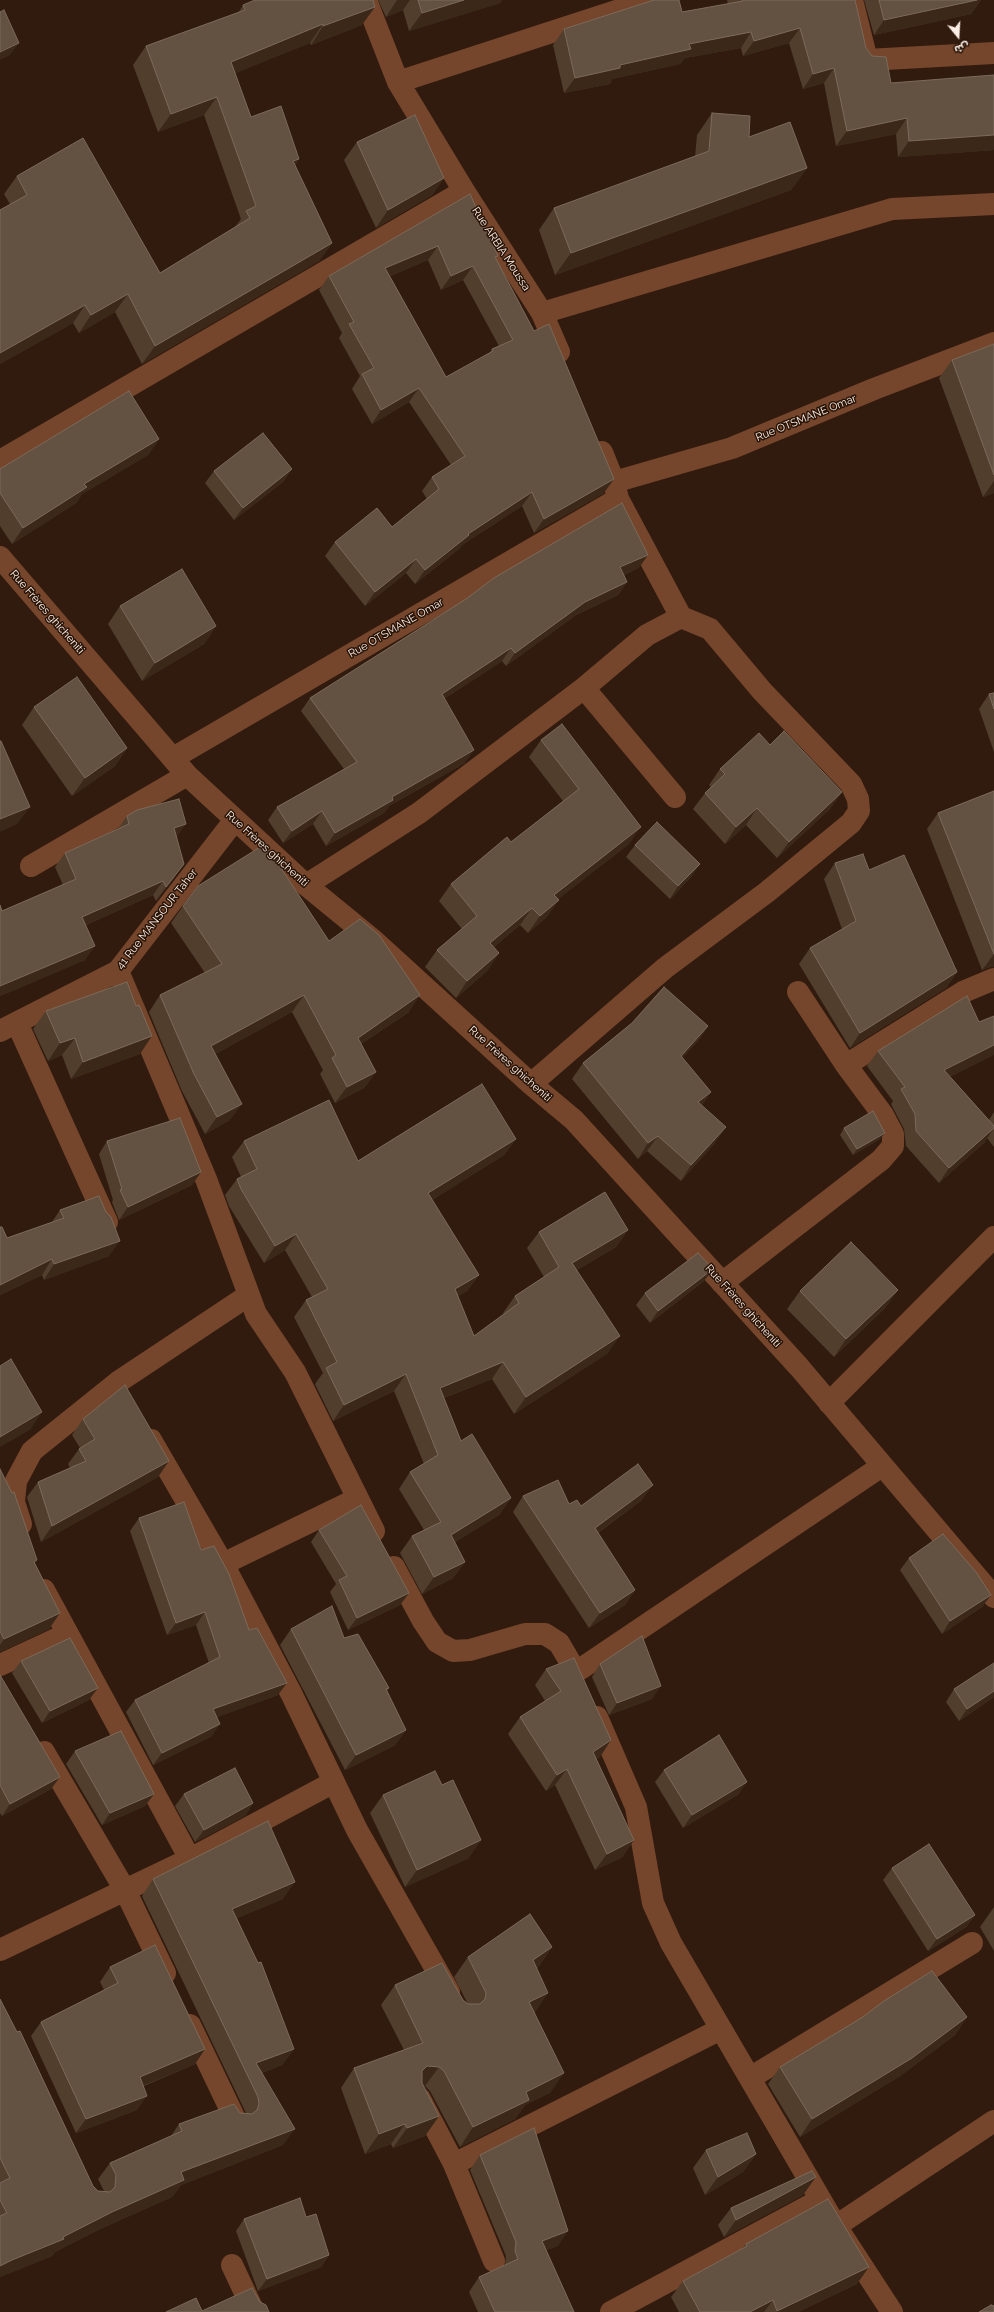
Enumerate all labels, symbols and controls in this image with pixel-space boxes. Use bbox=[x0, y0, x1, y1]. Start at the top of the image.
north arrow bbox=[938, 16, 978, 56]
text: ش bbox=[953, 39, 971, 56]
street label: Rue ARBIA Moussa bbox=[469, 205, 533, 293]
street label: Rue OTSMANE Omar bbox=[754, 392, 858, 444]
street label: Rue Frères ghicheniti bbox=[7, 567, 87, 657]
street label: Rue OTSMANE Omar bbox=[346, 595, 446, 661]
street label: Rue Frères ghicheniti bbox=[223, 808, 311, 890]
street label: 41 Rue MANSOUR Taher bbox=[114, 866, 200, 972]
street label: Rue Frères ghicheniti bbox=[466, 1023, 554, 1105]
street label: Rue Frères ghicheniti bbox=[702, 1262, 784, 1350]

